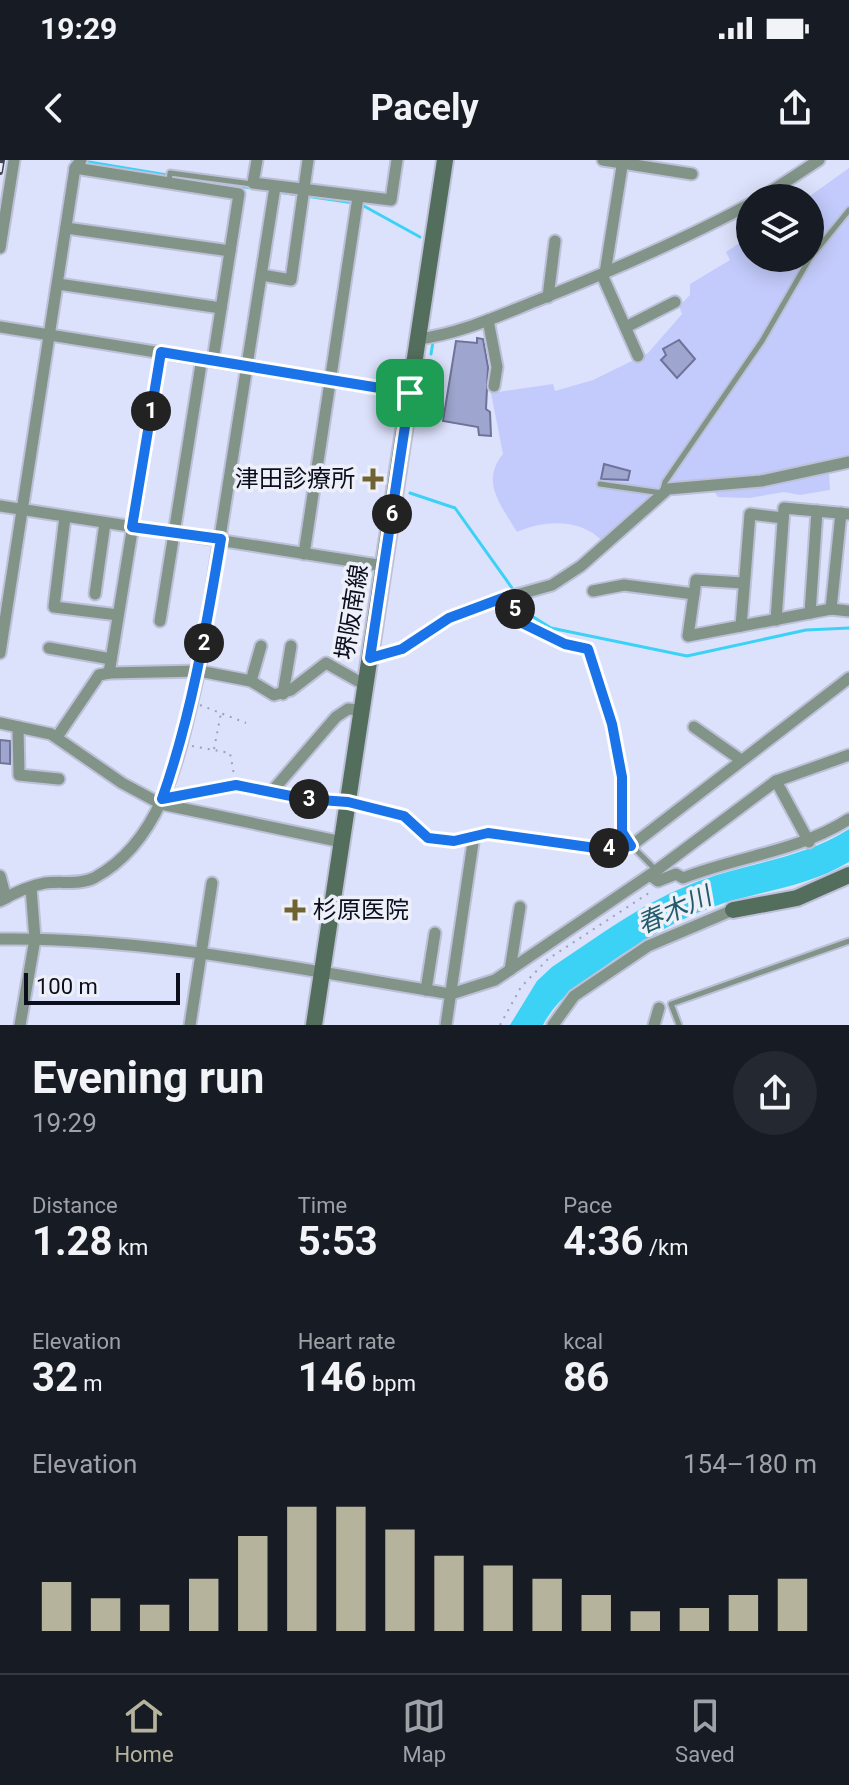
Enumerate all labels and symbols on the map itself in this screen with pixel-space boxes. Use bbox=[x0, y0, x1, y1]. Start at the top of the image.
pin bbox=[376, 359, 444, 427]
pin: 1 bbox=[131, 391, 171, 431]
place label: 津田診療所 bbox=[235, 465, 355, 493]
marker: 津田診療所 bbox=[362, 468, 384, 490]
pin: 6 bbox=[372, 494, 412, 534]
street label: 堺阪南線 bbox=[331, 562, 373, 662]
pin: 5 bbox=[495, 589, 535, 629]
pin: 2 bbox=[184, 623, 224, 663]
pin: 3 bbox=[289, 779, 329, 819]
pin: 4 bbox=[589, 828, 629, 868]
water label: 春木川 bbox=[632, 879, 718, 940]
place label: 杉原医院 bbox=[313, 896, 409, 924]
marker: 杉原医院 bbox=[284, 899, 306, 921]
scale bar bbox=[24, 969, 180, 1005]

